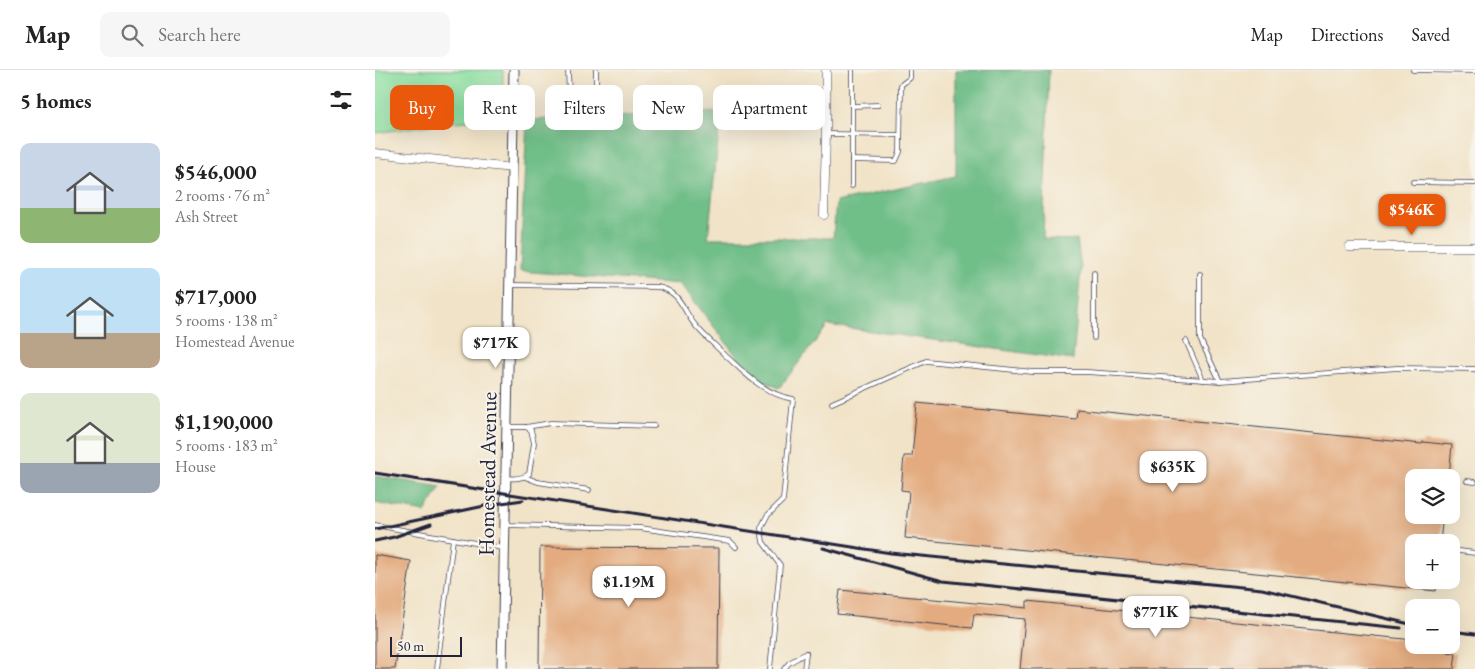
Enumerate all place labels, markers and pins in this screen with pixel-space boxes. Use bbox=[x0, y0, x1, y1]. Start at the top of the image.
pin: $546K bbox=[1377, 194, 1447, 236]
pin: $717K bbox=[461, 326, 531, 369]
pin: $635K bbox=[1138, 450, 1208, 493]
pin: $1.19M bbox=[588, 566, 670, 608]
pin: $771K bbox=[1121, 596, 1191, 638]

